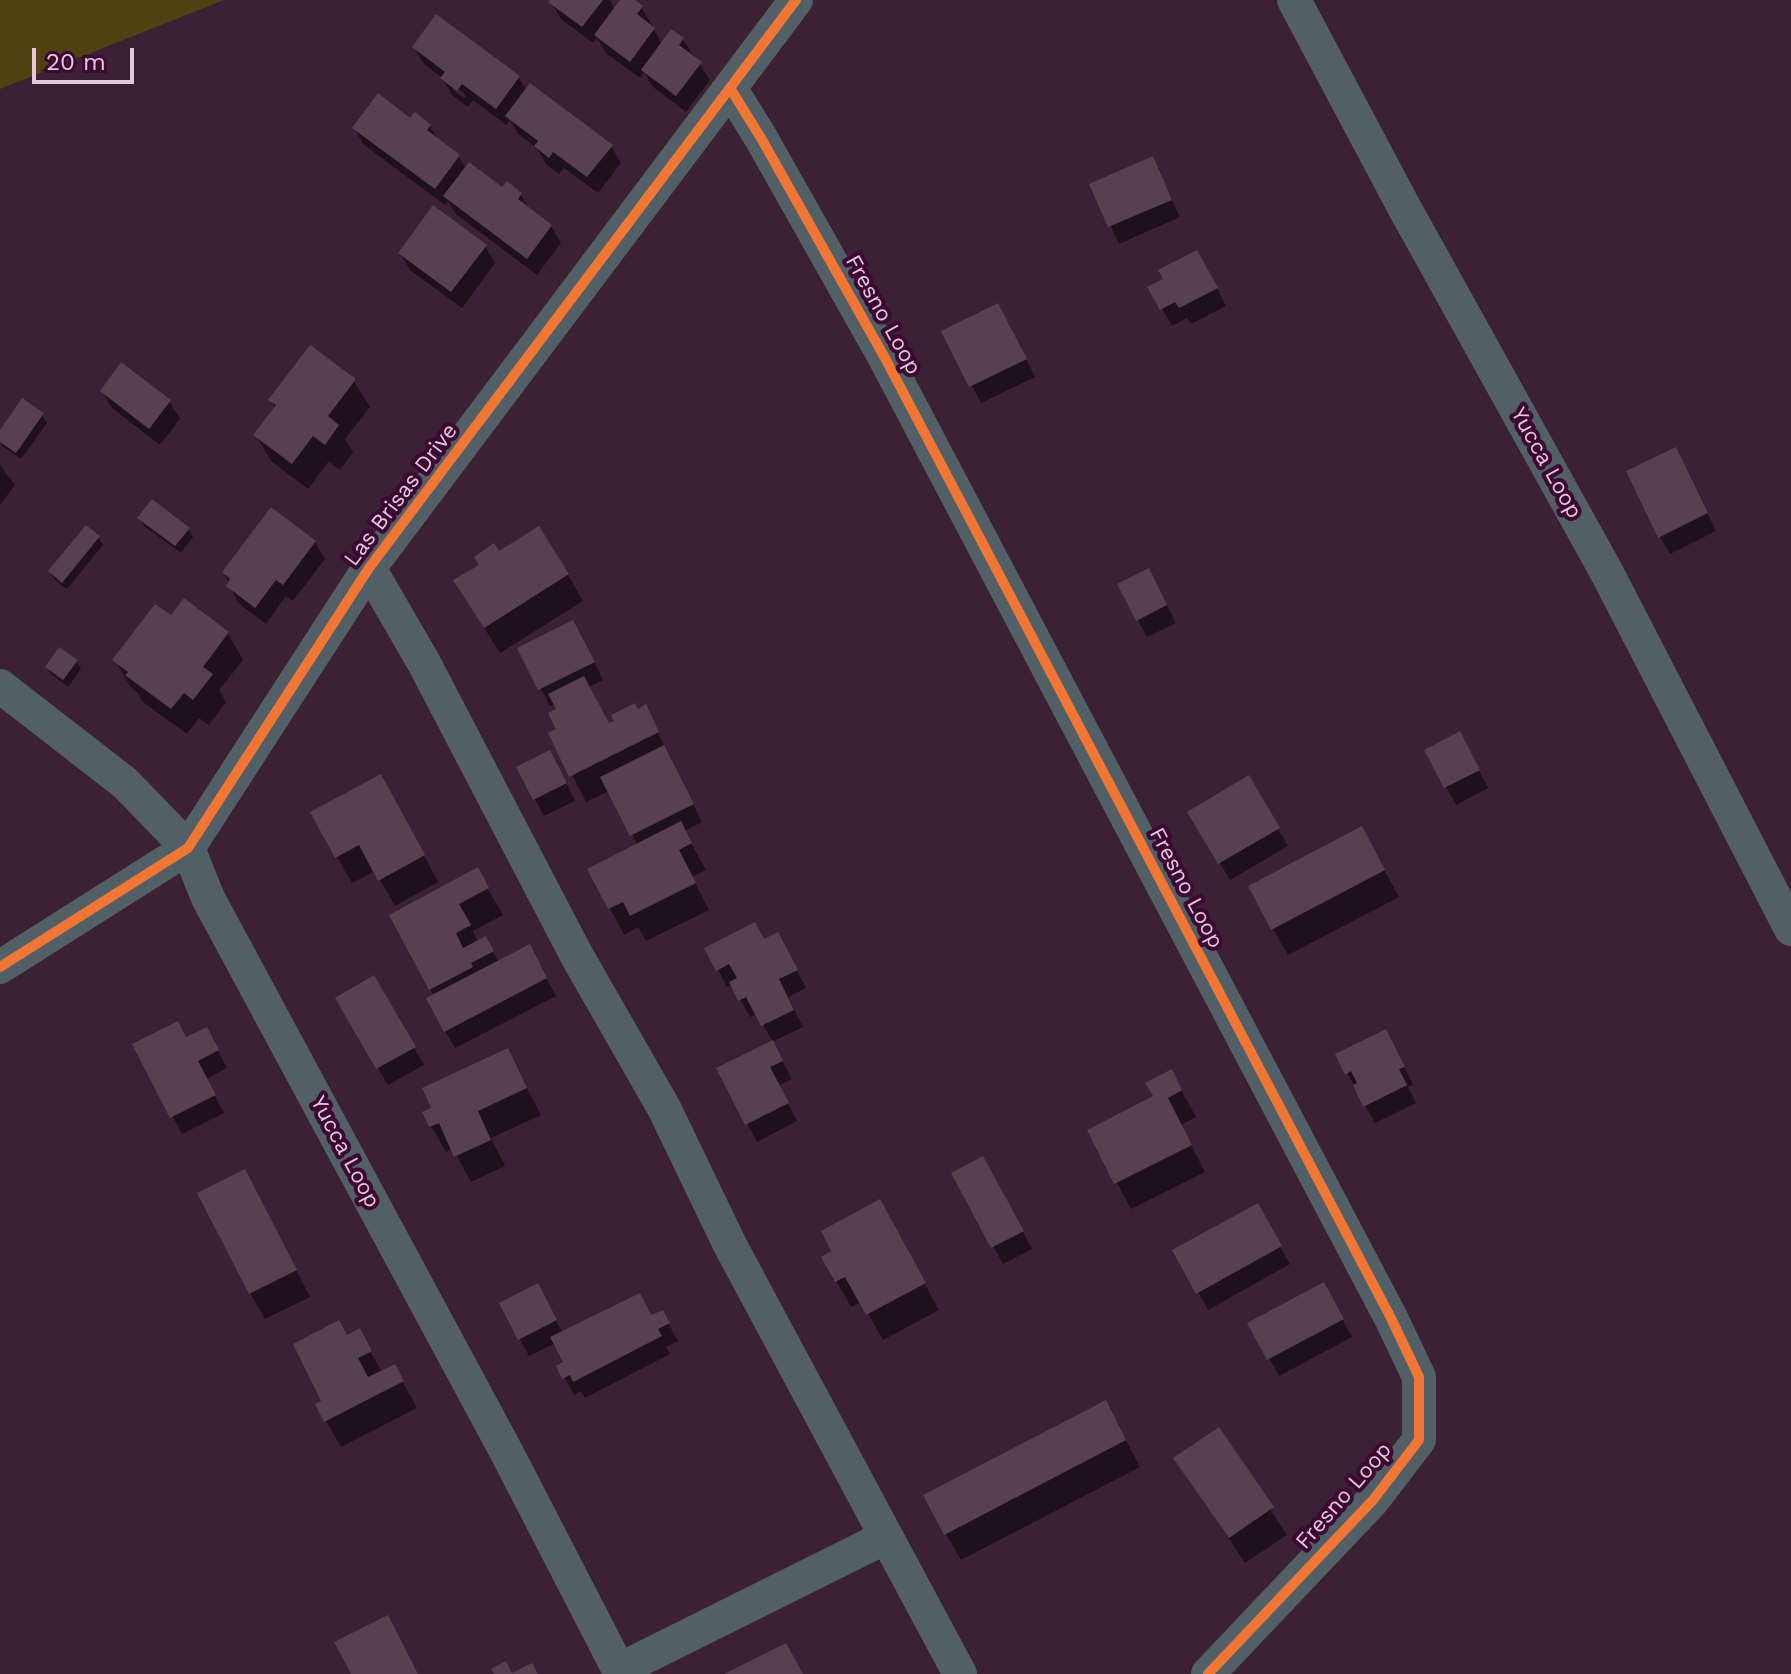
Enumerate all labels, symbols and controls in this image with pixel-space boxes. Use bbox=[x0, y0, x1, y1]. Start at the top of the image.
scale bar bbox=[36, 32, 138, 82]
text: 20 m bbox=[46, 48, 106, 76]
street label: Fresno Loop bbox=[839, 251, 927, 379]
street label: Yucca Loop bbox=[1505, 403, 1587, 523]
street label: Las Brisas Drive bbox=[339, 418, 463, 572]
street label: Fresno Loop bbox=[1143, 823, 1229, 953]
street label: Yucca Loop bbox=[305, 1092, 385, 1212]
street label: Fresno Loop bbox=[1290, 1437, 1398, 1555]

